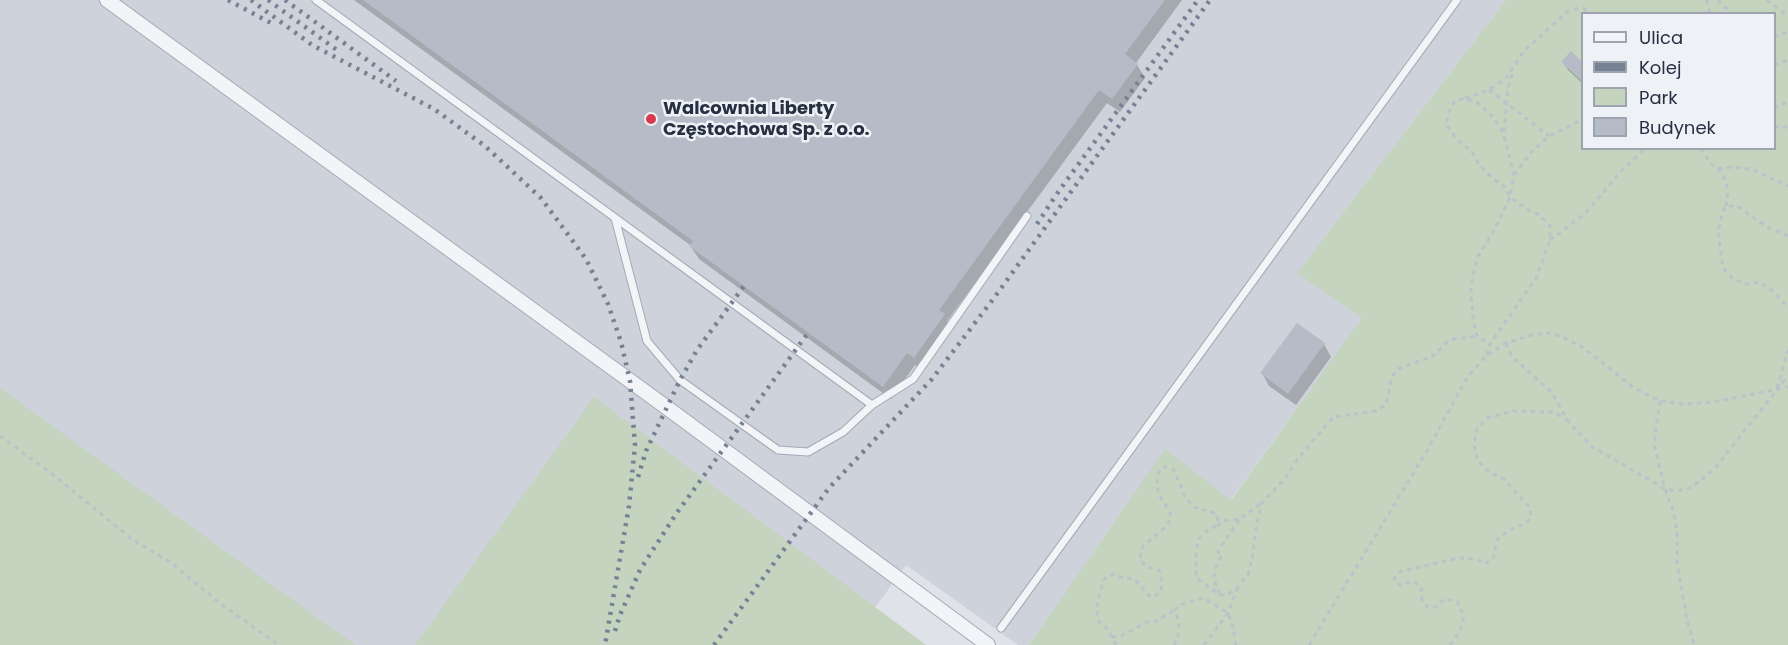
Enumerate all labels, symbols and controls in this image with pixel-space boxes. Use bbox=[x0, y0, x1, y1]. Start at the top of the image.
legend bbox=[1581, 12, 1776, 150]
text: Ulica bbox=[1639, 25, 1683, 50]
text: Kolej bbox=[1639, 55, 1681, 80]
text: Park bbox=[1639, 85, 1678, 110]
place label: Walcownia Liberty Częstochowa Sp. z o.o. bbox=[663, 98, 870, 140]
marker: Walcownia Liberty Częstochowa Sp. z o.o. bbox=[644, 112, 658, 126]
text: Budynek bbox=[1639, 115, 1716, 140]

